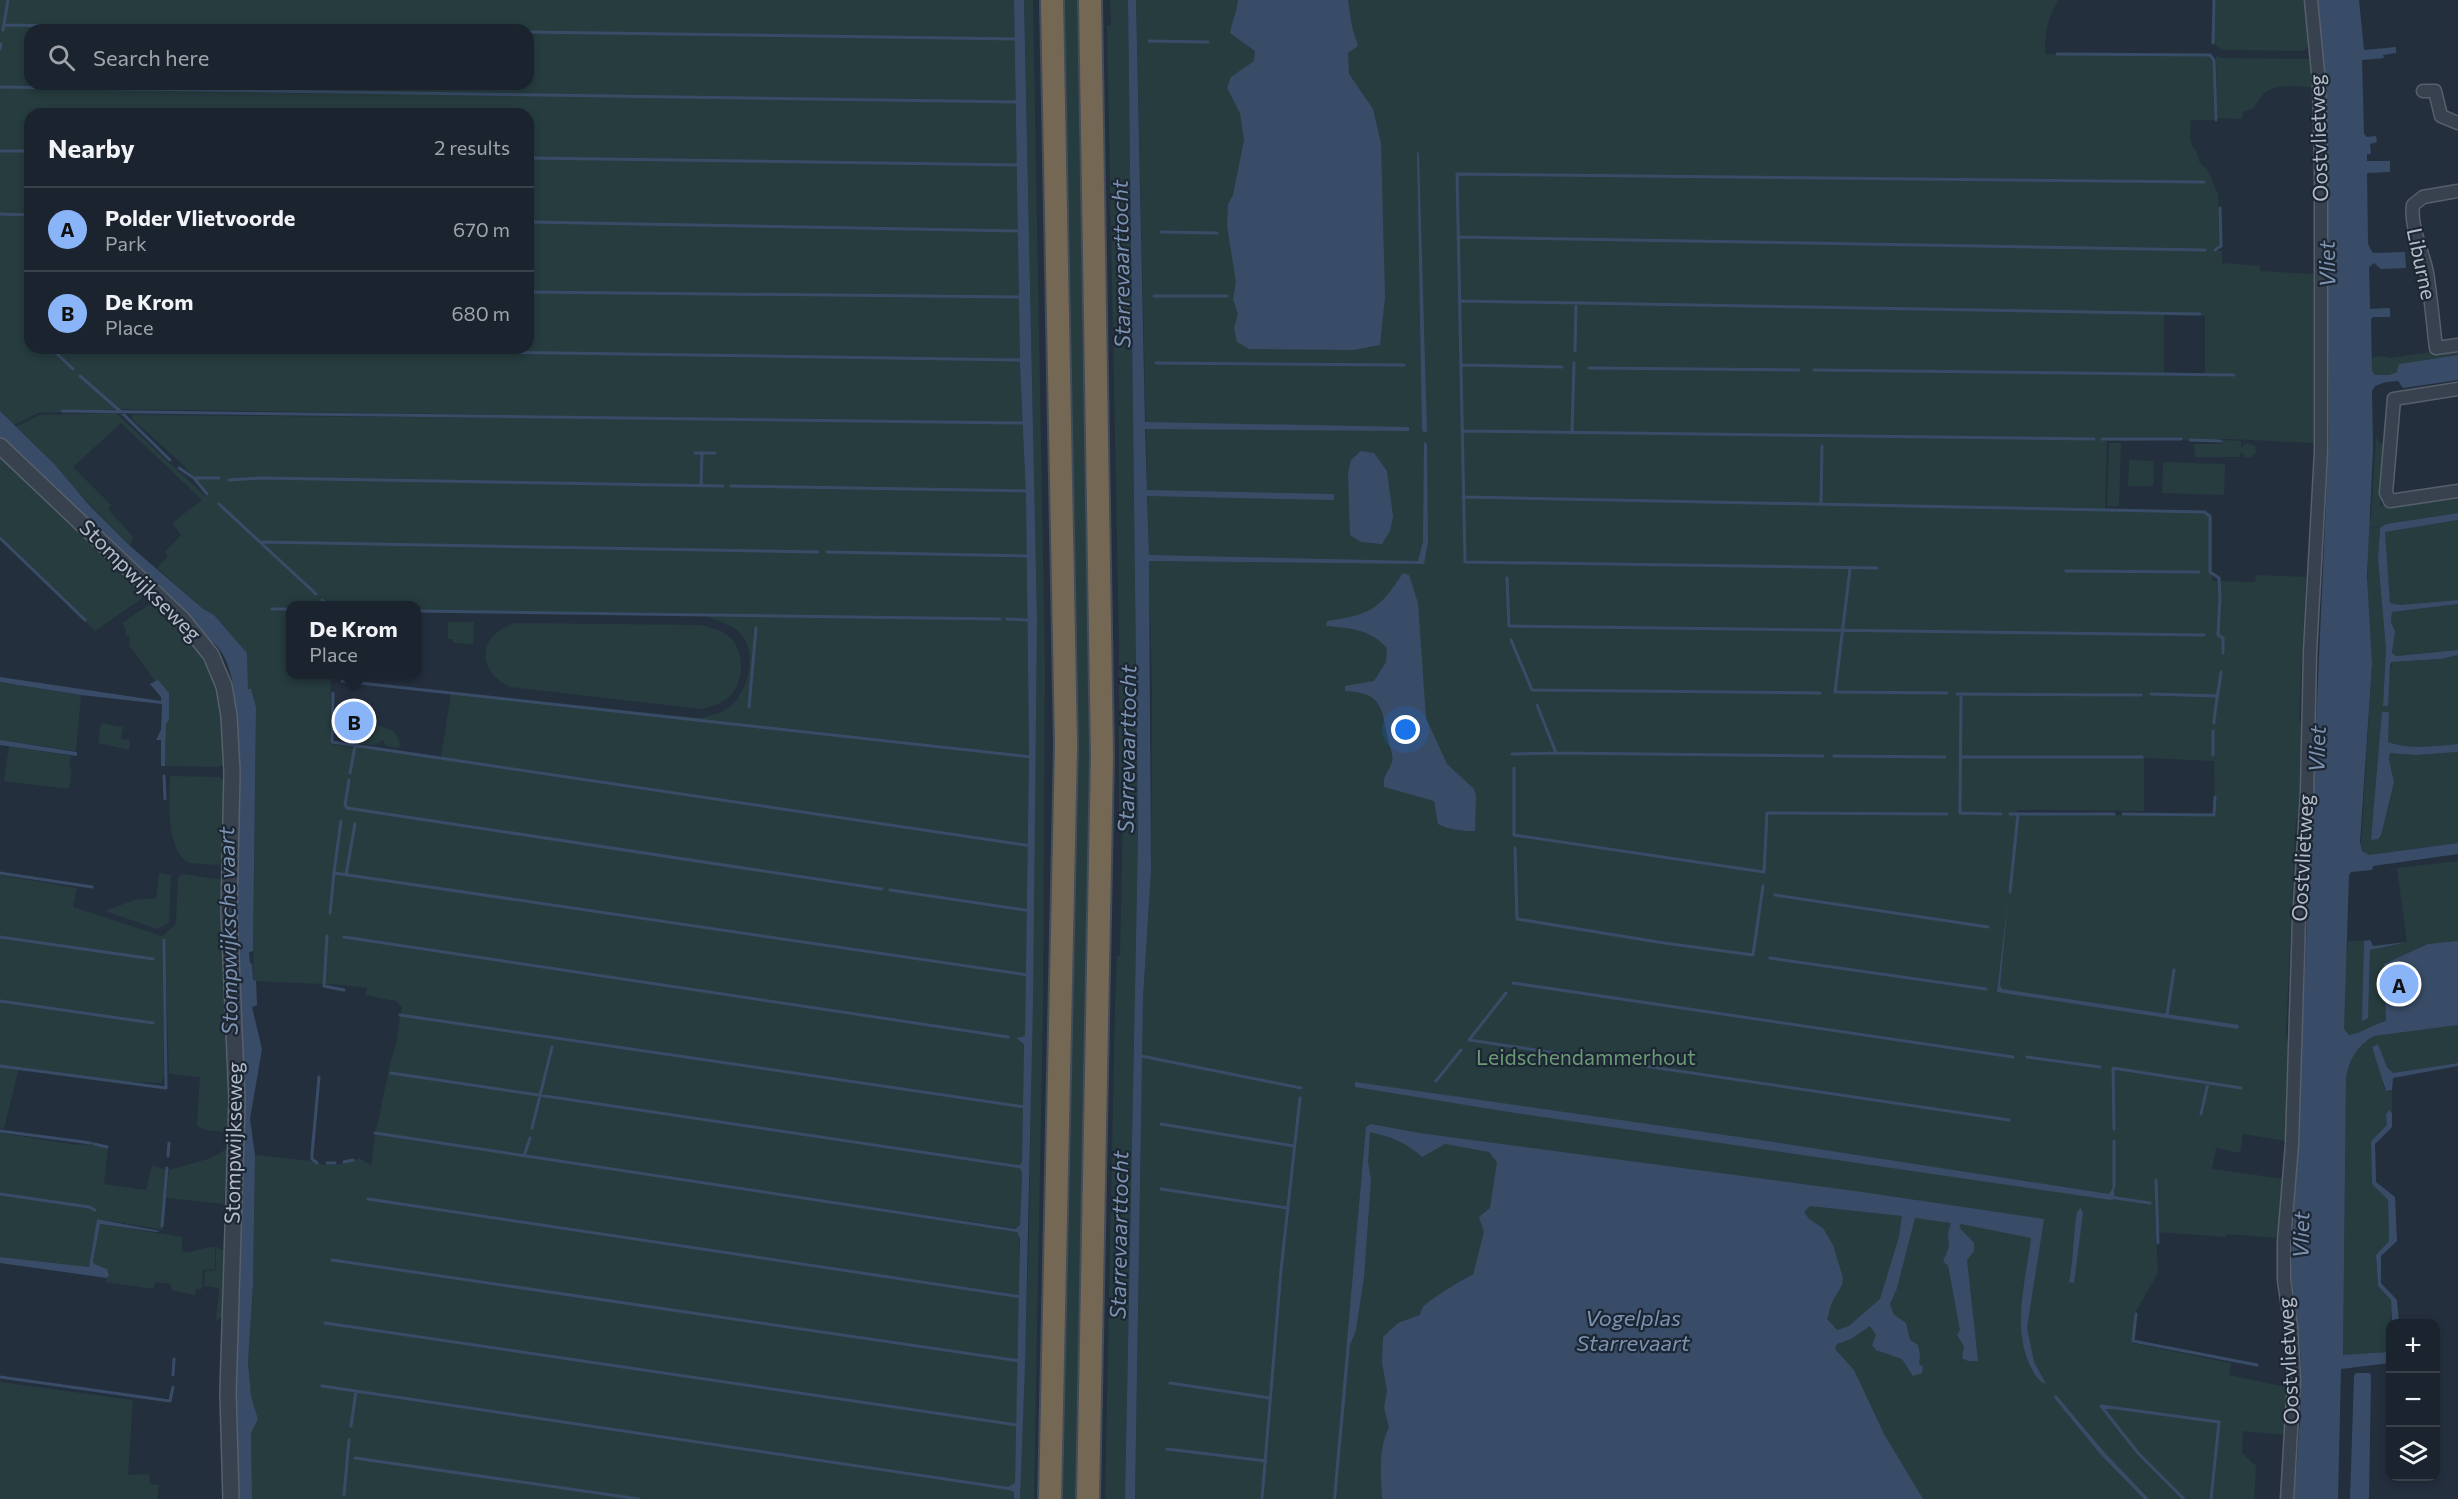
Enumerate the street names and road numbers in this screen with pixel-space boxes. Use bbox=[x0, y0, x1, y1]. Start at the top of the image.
street label: Oostvlietweg bbox=[2303, 74, 2332, 202]
street label: Liburne bbox=[2403, 225, 2442, 302]
street label: Stompwijkseweg bbox=[75, 514, 207, 646]
street label: Oostvlietweg bbox=[2286, 794, 2317, 922]
street label: Stompwijkseweg bbox=[219, 1062, 246, 1224]
street label: Oostvlietweg bbox=[2272, 1297, 2303, 1425]

